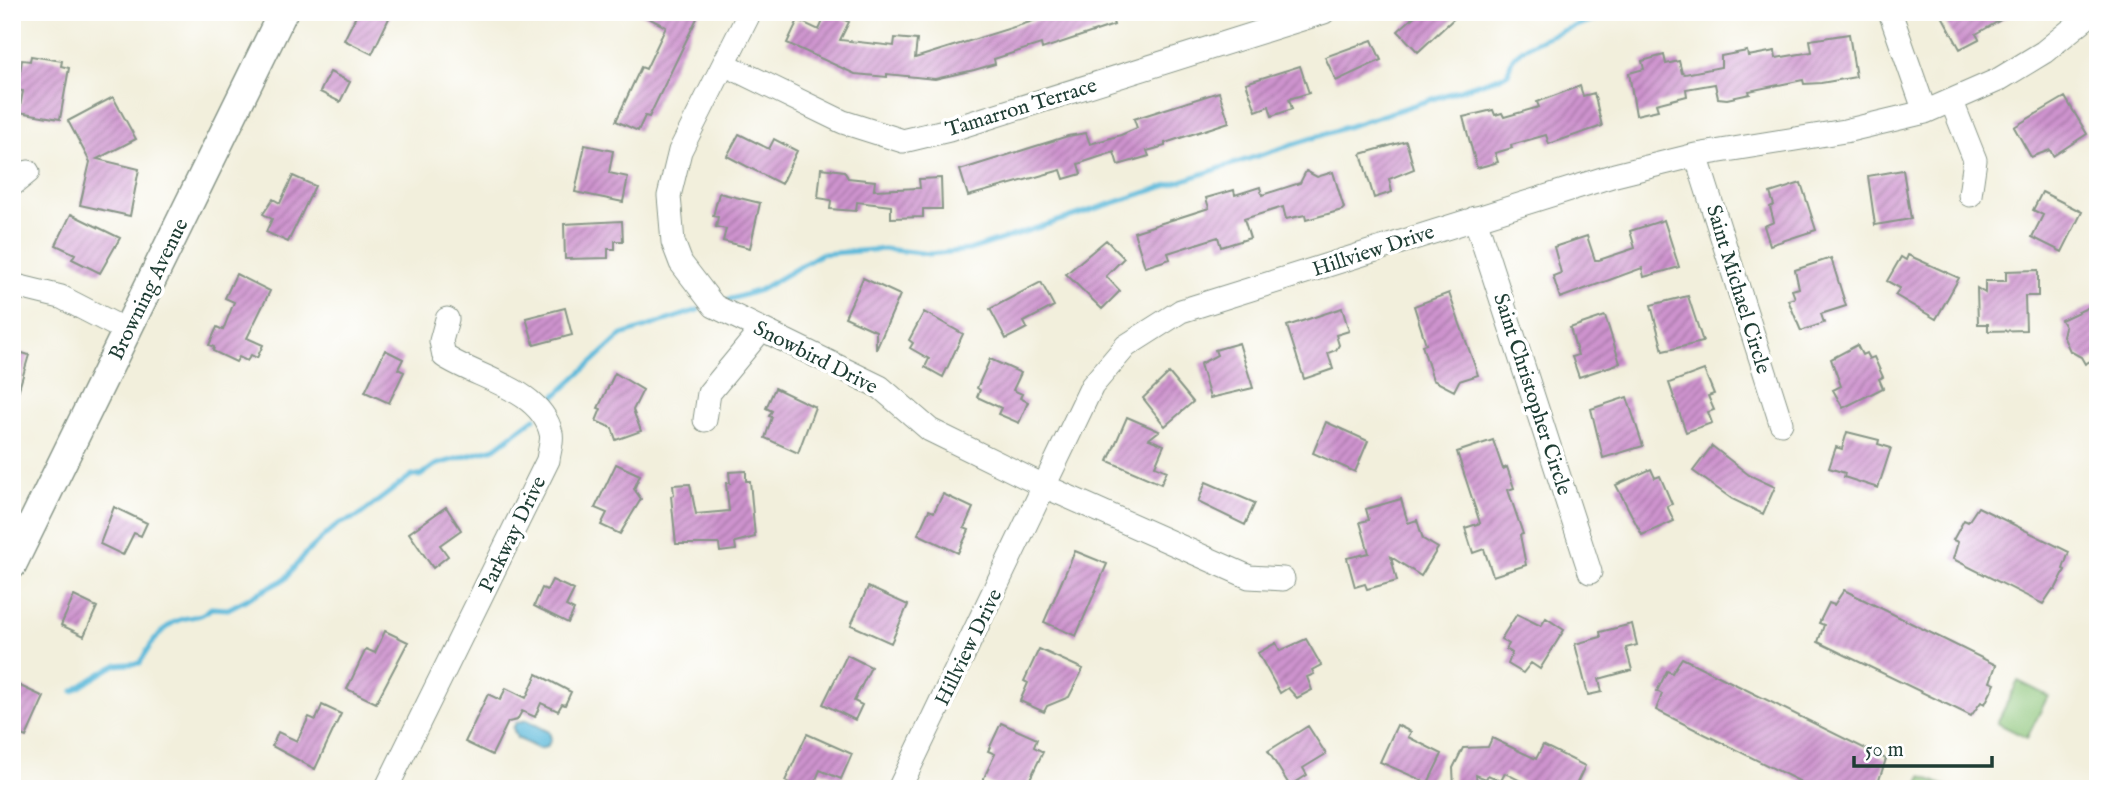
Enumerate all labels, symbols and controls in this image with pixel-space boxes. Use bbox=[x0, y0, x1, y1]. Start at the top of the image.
street label: Tamarron Terrace bbox=[943, 73, 1101, 144]
street label: Saint Michael Circle bbox=[1699, 202, 1776, 378]
street label: Browning Avenue bbox=[103, 214, 196, 365]
street label: Hillview Drive bbox=[1309, 219, 1438, 284]
street label: Saint Christopher Circle bbox=[1486, 290, 1577, 499]
street label: Snowbird Drive bbox=[749, 315, 882, 401]
street label: Parkway Drive bbox=[474, 472, 553, 597]
street label: Hillview Drive bbox=[929, 584, 1009, 711]
scale bar bbox=[1854, 724, 1993, 768]
text: 50 m bbox=[1865, 737, 1904, 764]

